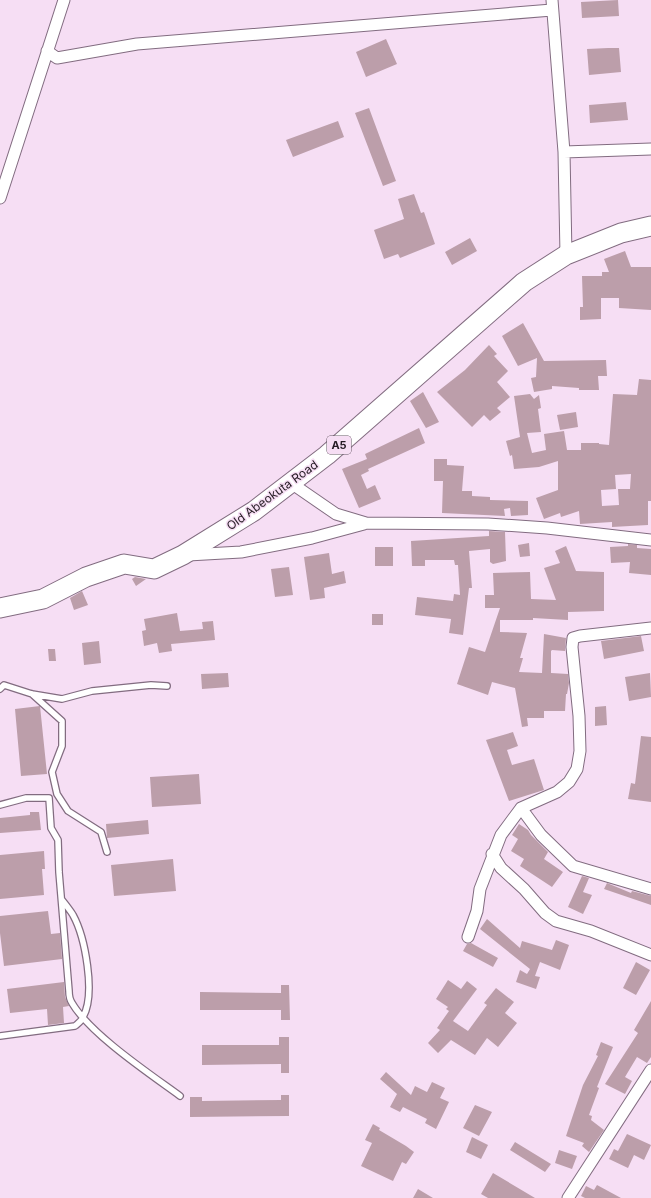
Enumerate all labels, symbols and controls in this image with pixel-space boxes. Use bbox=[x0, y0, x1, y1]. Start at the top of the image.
road number: A5 bbox=[327, 436, 351, 454]
street label: Old Abeokuta Road bbox=[223, 457, 321, 533]

